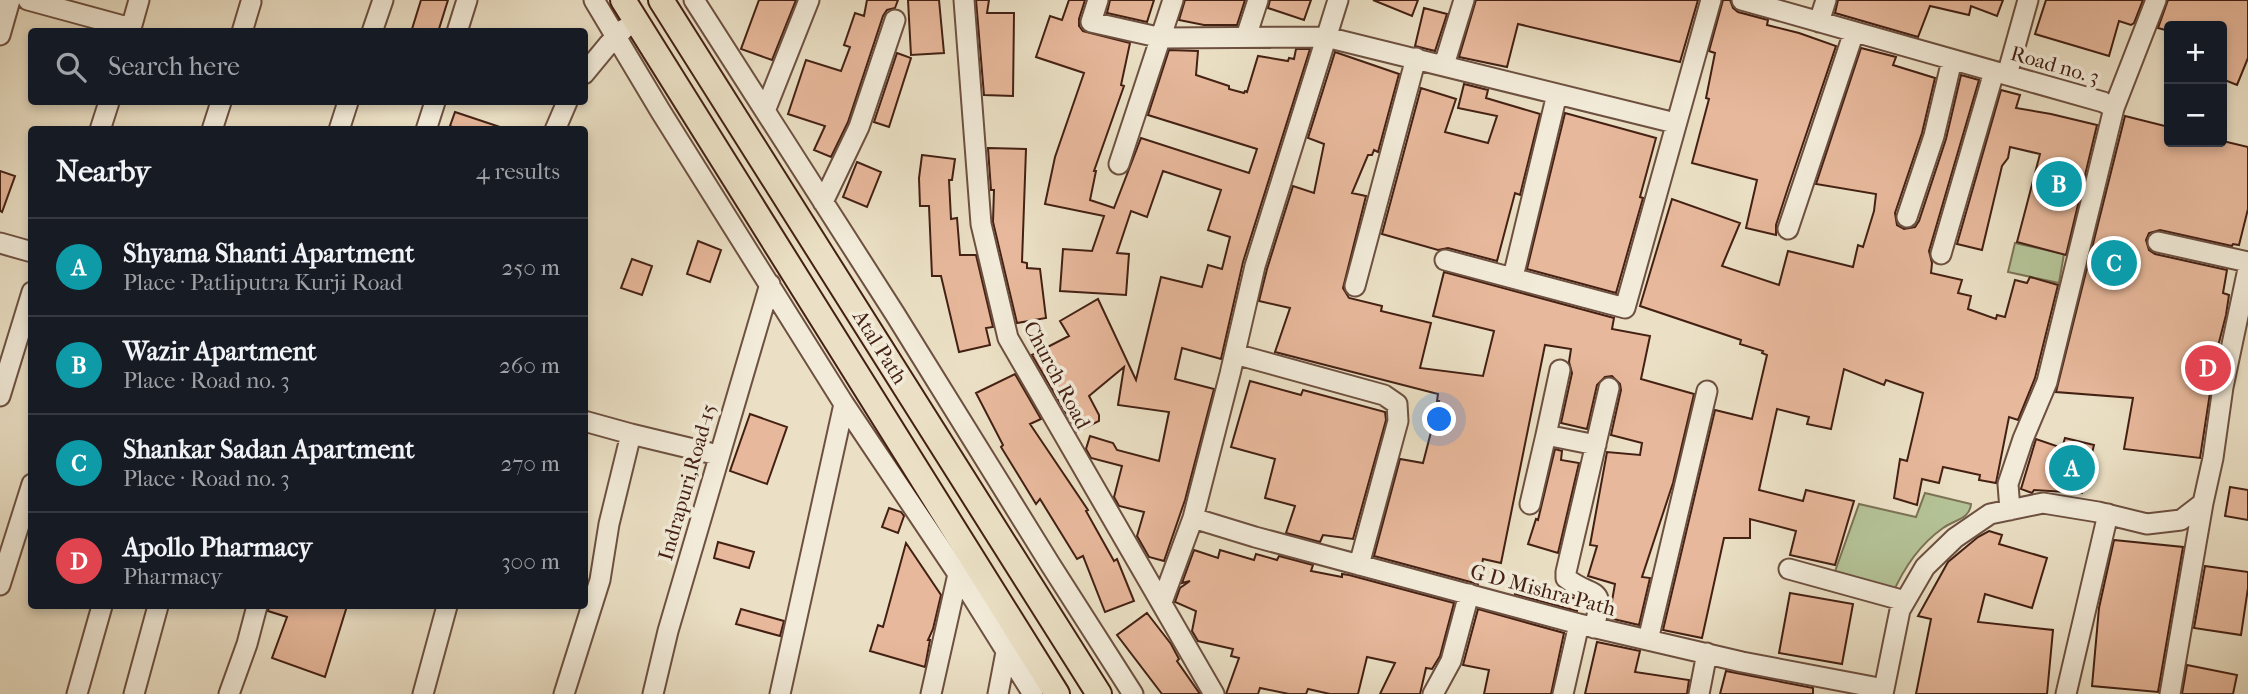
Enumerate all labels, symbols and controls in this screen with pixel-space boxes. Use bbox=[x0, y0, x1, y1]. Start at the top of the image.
map controls bbox=[2164, 21, 2227, 147]
button: + bbox=[2164, 21, 2227, 84]
search box bbox=[28, 28, 588, 105]
street label: Road no. 3 bbox=[2008, 41, 2102, 89]
icon: search bbox=[52, 48, 90, 86]
text: Search here bbox=[108, 51, 240, 82]
button: − bbox=[2164, 84, 2227, 147]
text: Nearby bbox=[56, 154, 151, 189]
text: 4 results bbox=[476, 158, 560, 185]
pin: B bbox=[2036, 158, 2082, 210]
pin: C bbox=[2091, 237, 2137, 289]
text: Shyama Shanti Apartment bbox=[123, 238, 414, 269]
text: A bbox=[72, 254, 86, 281]
text: 250 m bbox=[502, 254, 560, 281]
text: Place · Patliputra Kurji Road bbox=[123, 269, 403, 296]
street label: Atal Path bbox=[847, 305, 912, 388]
street label: Church Road bbox=[1019, 317, 1096, 433]
text: Wazir Apartment bbox=[123, 336, 317, 367]
pin: D bbox=[2185, 342, 2231, 394]
text: B bbox=[72, 352, 86, 379]
text: 260 m bbox=[499, 352, 560, 379]
text: Place · Road no. 3 bbox=[123, 367, 290, 394]
street label: Indrapuri,Road-15 bbox=[653, 401, 721, 563]
your location bbox=[1422, 402, 1456, 436]
text: Shankar Sadan Apartment bbox=[123, 434, 414, 465]
pin: A bbox=[2049, 442, 2095, 494]
text: C bbox=[71, 450, 87, 477]
text: 270 m bbox=[500, 450, 560, 477]
text: Place · Road no. 3 bbox=[123, 465, 290, 492]
text: Apollo Pharmacy bbox=[123, 532, 312, 563]
text: D bbox=[70, 548, 88, 575]
text: 300 m bbox=[501, 548, 560, 575]
street label: G D Mishra Path bbox=[1468, 559, 1618, 621]
text: Pharmacy bbox=[123, 563, 222, 590]

